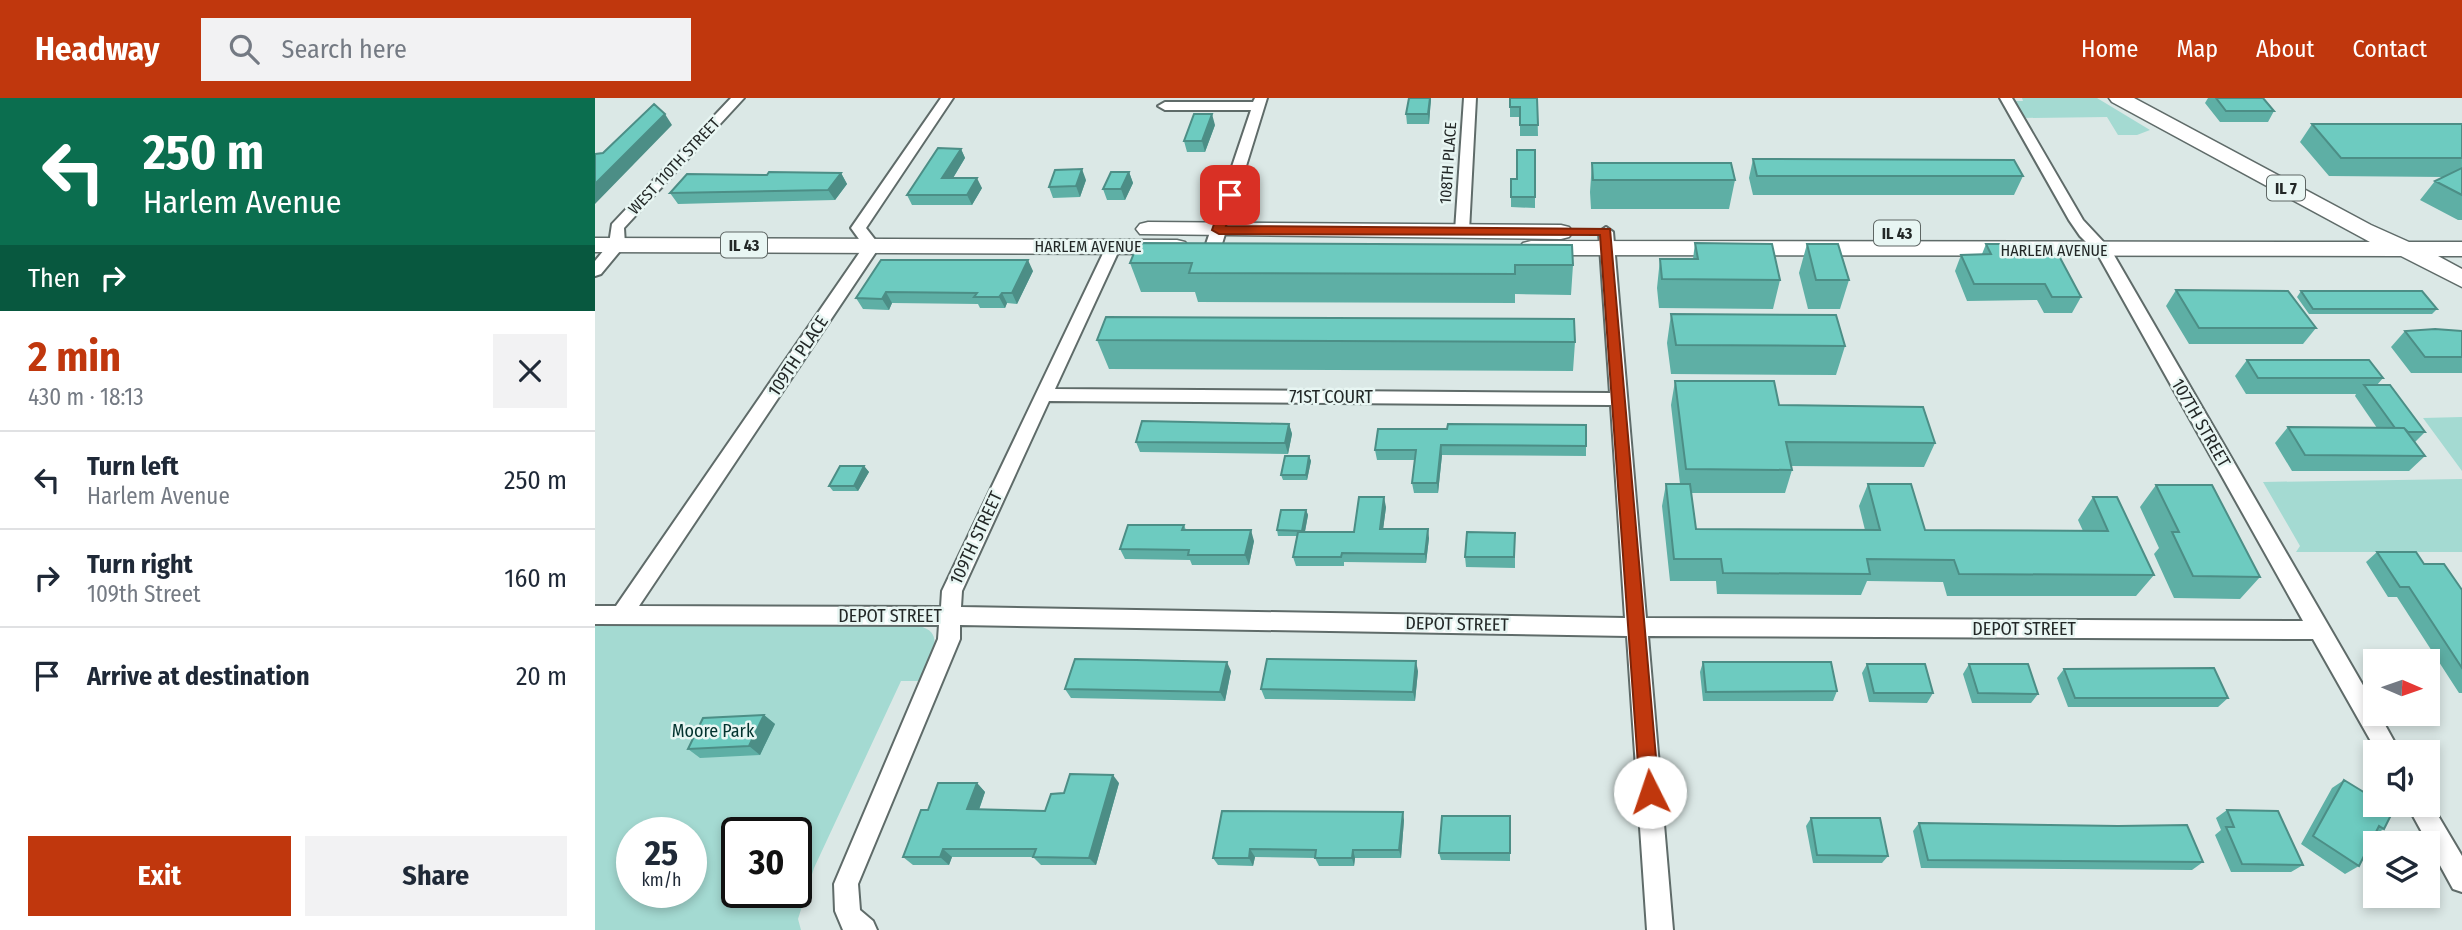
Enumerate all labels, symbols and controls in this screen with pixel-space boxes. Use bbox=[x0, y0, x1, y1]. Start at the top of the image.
search box bbox=[201, 18, 691, 81]
text: Headway bbox=[35, 29, 159, 69]
icon: search bbox=[225, 30, 263, 68]
text: Search here bbox=[281, 34, 407, 65]
text: Home bbox=[2081, 35, 2138, 63]
text: Map bbox=[2176, 35, 2218, 63]
text: About bbox=[2256, 35, 2314, 63]
text: Contact bbox=[2352, 35, 2427, 63]
street label: WEST 110TH STREET bbox=[624, 113, 724, 218]
street label: 108TH PLACE bbox=[1436, 121, 1460, 205]
text: 250 m bbox=[143, 123, 264, 182]
icon: left bbox=[28, 126, 119, 217]
pin bbox=[1200, 165, 1260, 225]
icon: arrive bbox=[1211, 176, 1249, 214]
road number: IL 7 bbox=[2267, 176, 2305, 200]
text: Harlem Avenue bbox=[143, 183, 342, 221]
road number: IL 43 bbox=[1874, 220, 1920, 246]
road number: IL 43 bbox=[721, 232, 767, 258]
street label: HARLEM AVENUE bbox=[1034, 237, 1142, 256]
street label: HARLEM AVENUE bbox=[2000, 241, 2108, 260]
icon: right bbox=[94, 259, 132, 297]
text: Then bbox=[28, 263, 80, 294]
street label: 109TH PLACE bbox=[763, 312, 833, 400]
text: 2 min bbox=[28, 332, 121, 382]
button: close bbox=[493, 334, 567, 408]
street label: 107TH STREET bbox=[2167, 375, 2236, 472]
text: 430 m · 18:13 bbox=[28, 383, 144, 411]
street label: 71ST COURT bbox=[1289, 386, 1373, 408]
text: Turn left bbox=[87, 451, 179, 482]
icon: left bbox=[28, 461, 66, 499]
text: 250 m bbox=[504, 465, 567, 496]
text: Harlem Avenue bbox=[87, 482, 230, 510]
street label: 109TH STREET bbox=[945, 487, 1007, 588]
text: Turn right bbox=[87, 549, 193, 580]
icon: right bbox=[28, 559, 66, 597]
text: 160 m bbox=[504, 563, 567, 594]
text: 109th Street bbox=[87, 580, 201, 608]
street label: DEPOT STREET bbox=[838, 605, 942, 627]
street label: DEPOT STREET bbox=[1405, 612, 1510, 636]
street label: DEPOT STREET bbox=[1972, 618, 2076, 640]
north arrow bbox=[2363, 649, 2439, 726]
map controls bbox=[2363, 649, 2440, 908]
icon: arrive bbox=[28, 657, 66, 695]
text: Arrive at destination bbox=[87, 661, 310, 692]
text: 20 m bbox=[516, 661, 567, 692]
park label: Moore Park bbox=[672, 720, 755, 742]
button: sound bbox=[2363, 740, 2440, 817]
position arrow bbox=[1613, 755, 1687, 829]
speed limit sign: 30 bbox=[721, 817, 812, 908]
button: layers bbox=[2363, 831, 2440, 908]
text: 25 bbox=[645, 832, 678, 874]
button: Exit bbox=[28, 836, 291, 916]
button: Share bbox=[305, 836, 567, 916]
text: km/h bbox=[641, 869, 682, 891]

